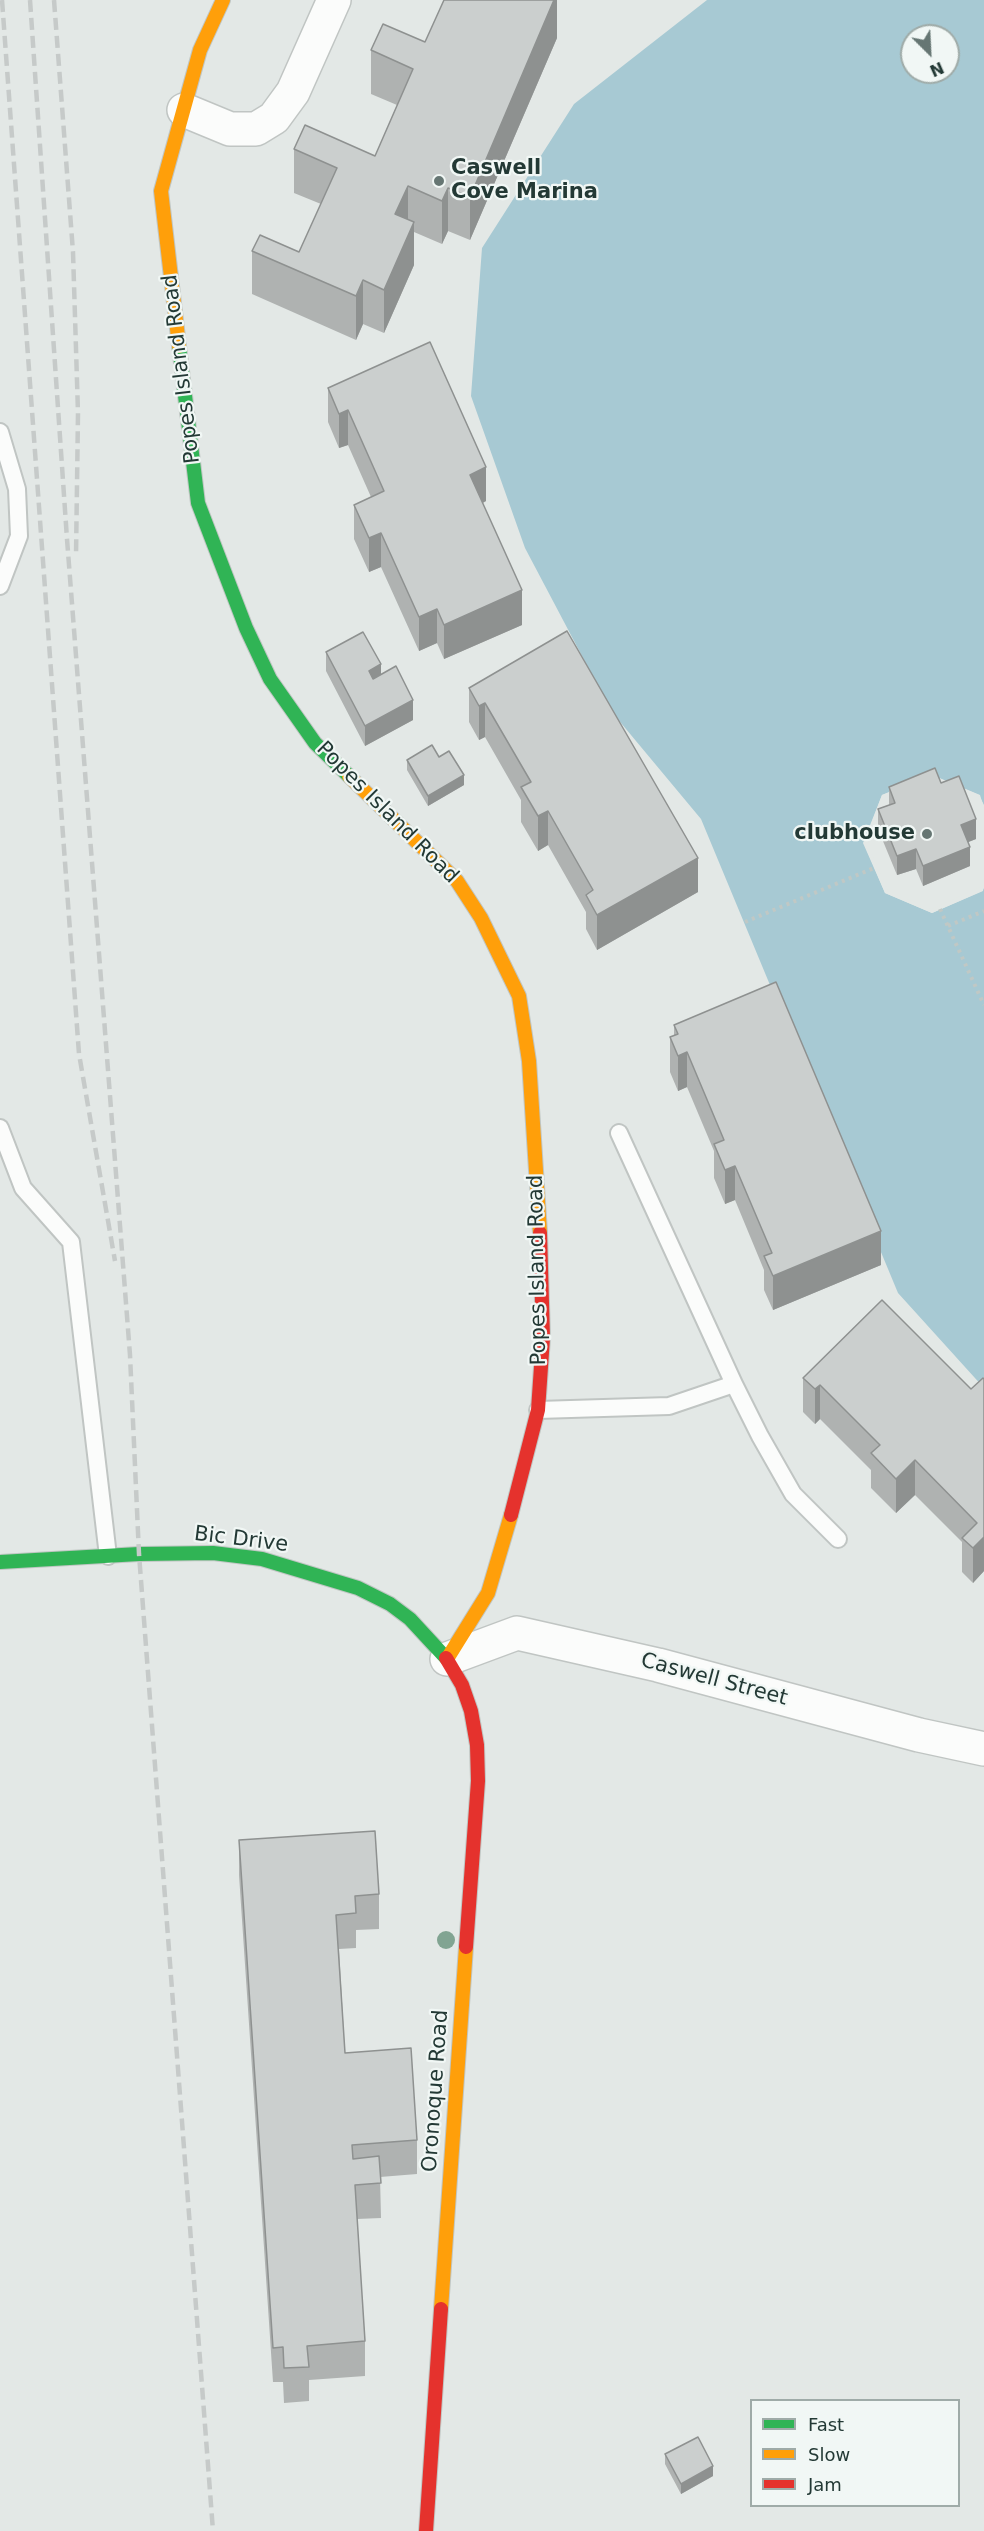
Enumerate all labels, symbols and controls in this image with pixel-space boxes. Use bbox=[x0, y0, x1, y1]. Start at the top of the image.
north arrow bbox=[900, 24, 960, 84]
text: N bbox=[927, 58, 947, 80]
place label: Caswell Cove Marina bbox=[451, 156, 598, 206]
marker: Caswell Cove Marina bbox=[432, 174, 446, 188]
street label: Popes Island Road bbox=[158, 273, 206, 465]
street label: Popes Island Road bbox=[311, 737, 463, 889]
place label: clubhouse bbox=[794, 821, 915, 847]
marker: clubhouse bbox=[920, 827, 934, 841]
street label: Popes Island Road bbox=[524, 1175, 552, 1365]
street label: Bic Drive bbox=[193, 1522, 289, 1558]
street label: Caswell Street bbox=[638, 1648, 790, 1712]
street label: Oronoque Road bbox=[418, 2009, 454, 2173]
legend bbox=[750, 2399, 960, 2507]
text: Fast bbox=[808, 2414, 844, 2435]
text: Slow bbox=[808, 2444, 850, 2465]
text: Jam bbox=[808, 2474, 842, 2495]

